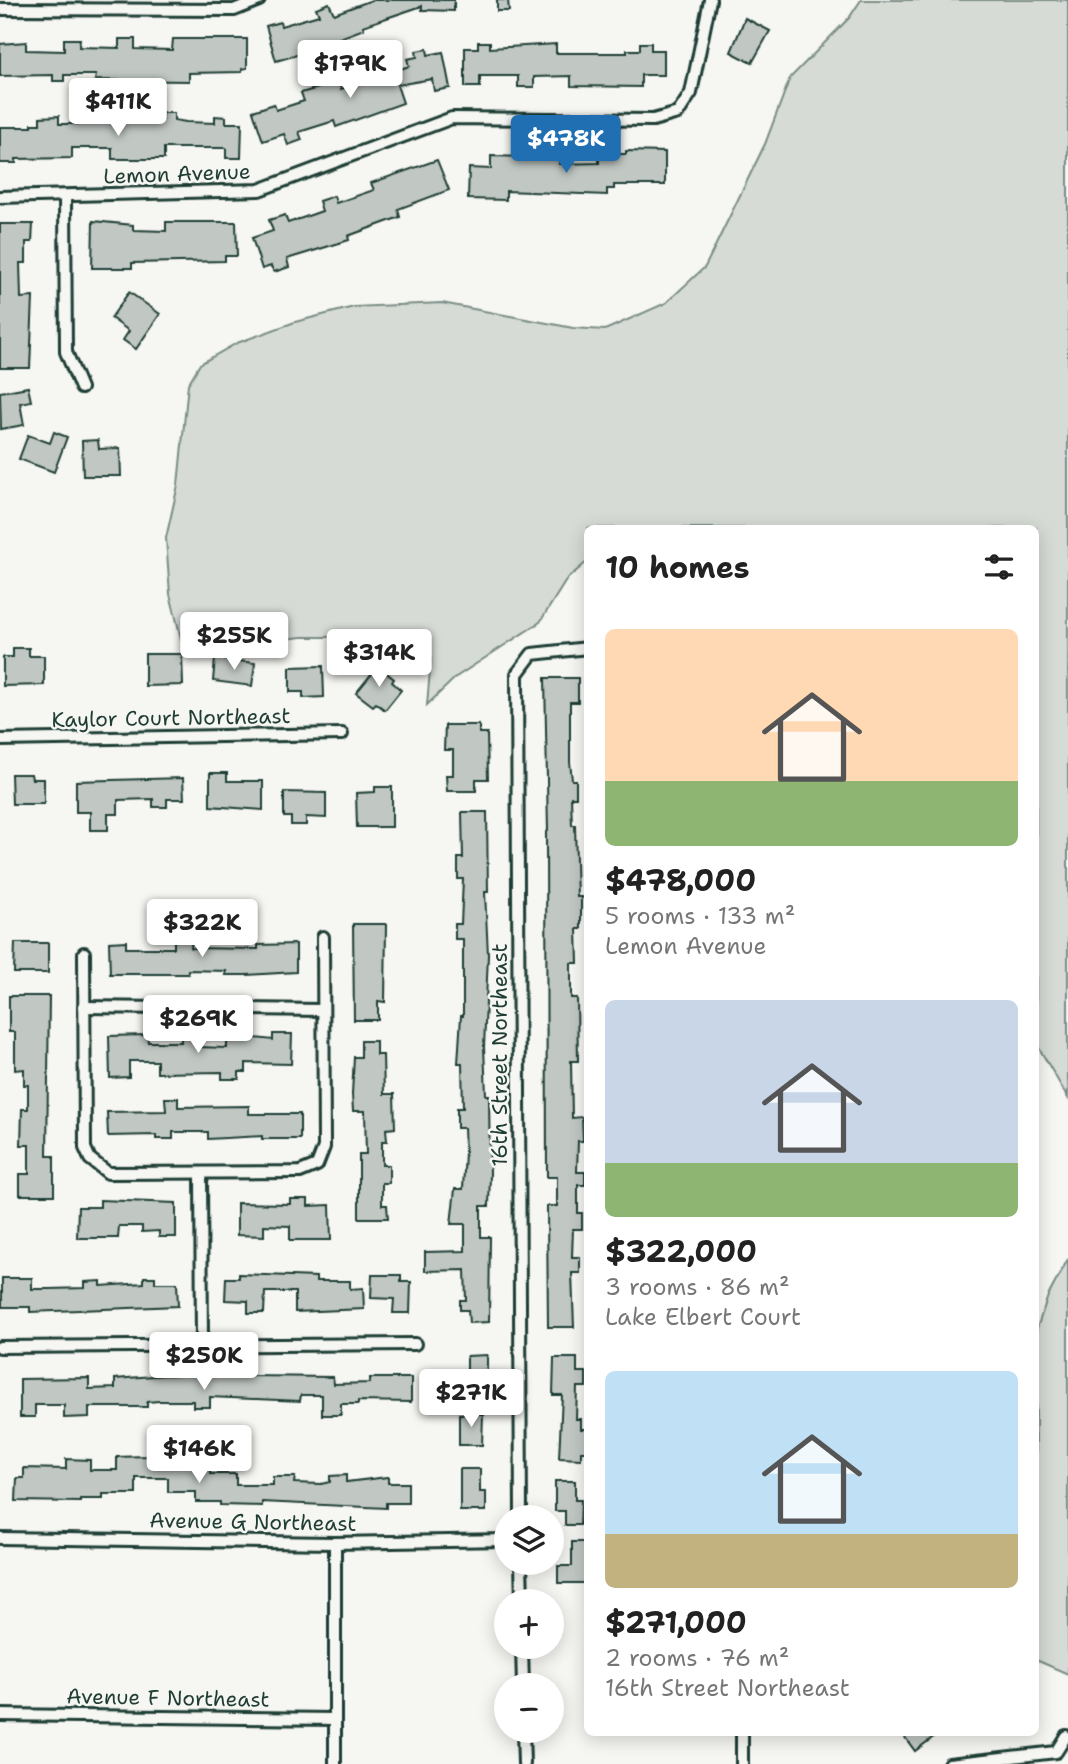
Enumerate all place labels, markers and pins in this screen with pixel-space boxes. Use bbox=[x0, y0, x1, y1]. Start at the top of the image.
pin: $179K bbox=[301, 41, 399, 100]
pin: $411K bbox=[69, 78, 167, 138]
pin: $478K bbox=[517, 116, 615, 175]
pin: $255K bbox=[185, 612, 283, 672]
pin: $314K bbox=[330, 630, 428, 689]
pin: $322K bbox=[153, 900, 251, 959]
pin: $269K bbox=[149, 996, 247, 1055]
pin: $250K bbox=[155, 1332, 253, 1392]
pin: $271K bbox=[422, 1370, 520, 1429]
pin: $146K bbox=[150, 1426, 248, 1485]

